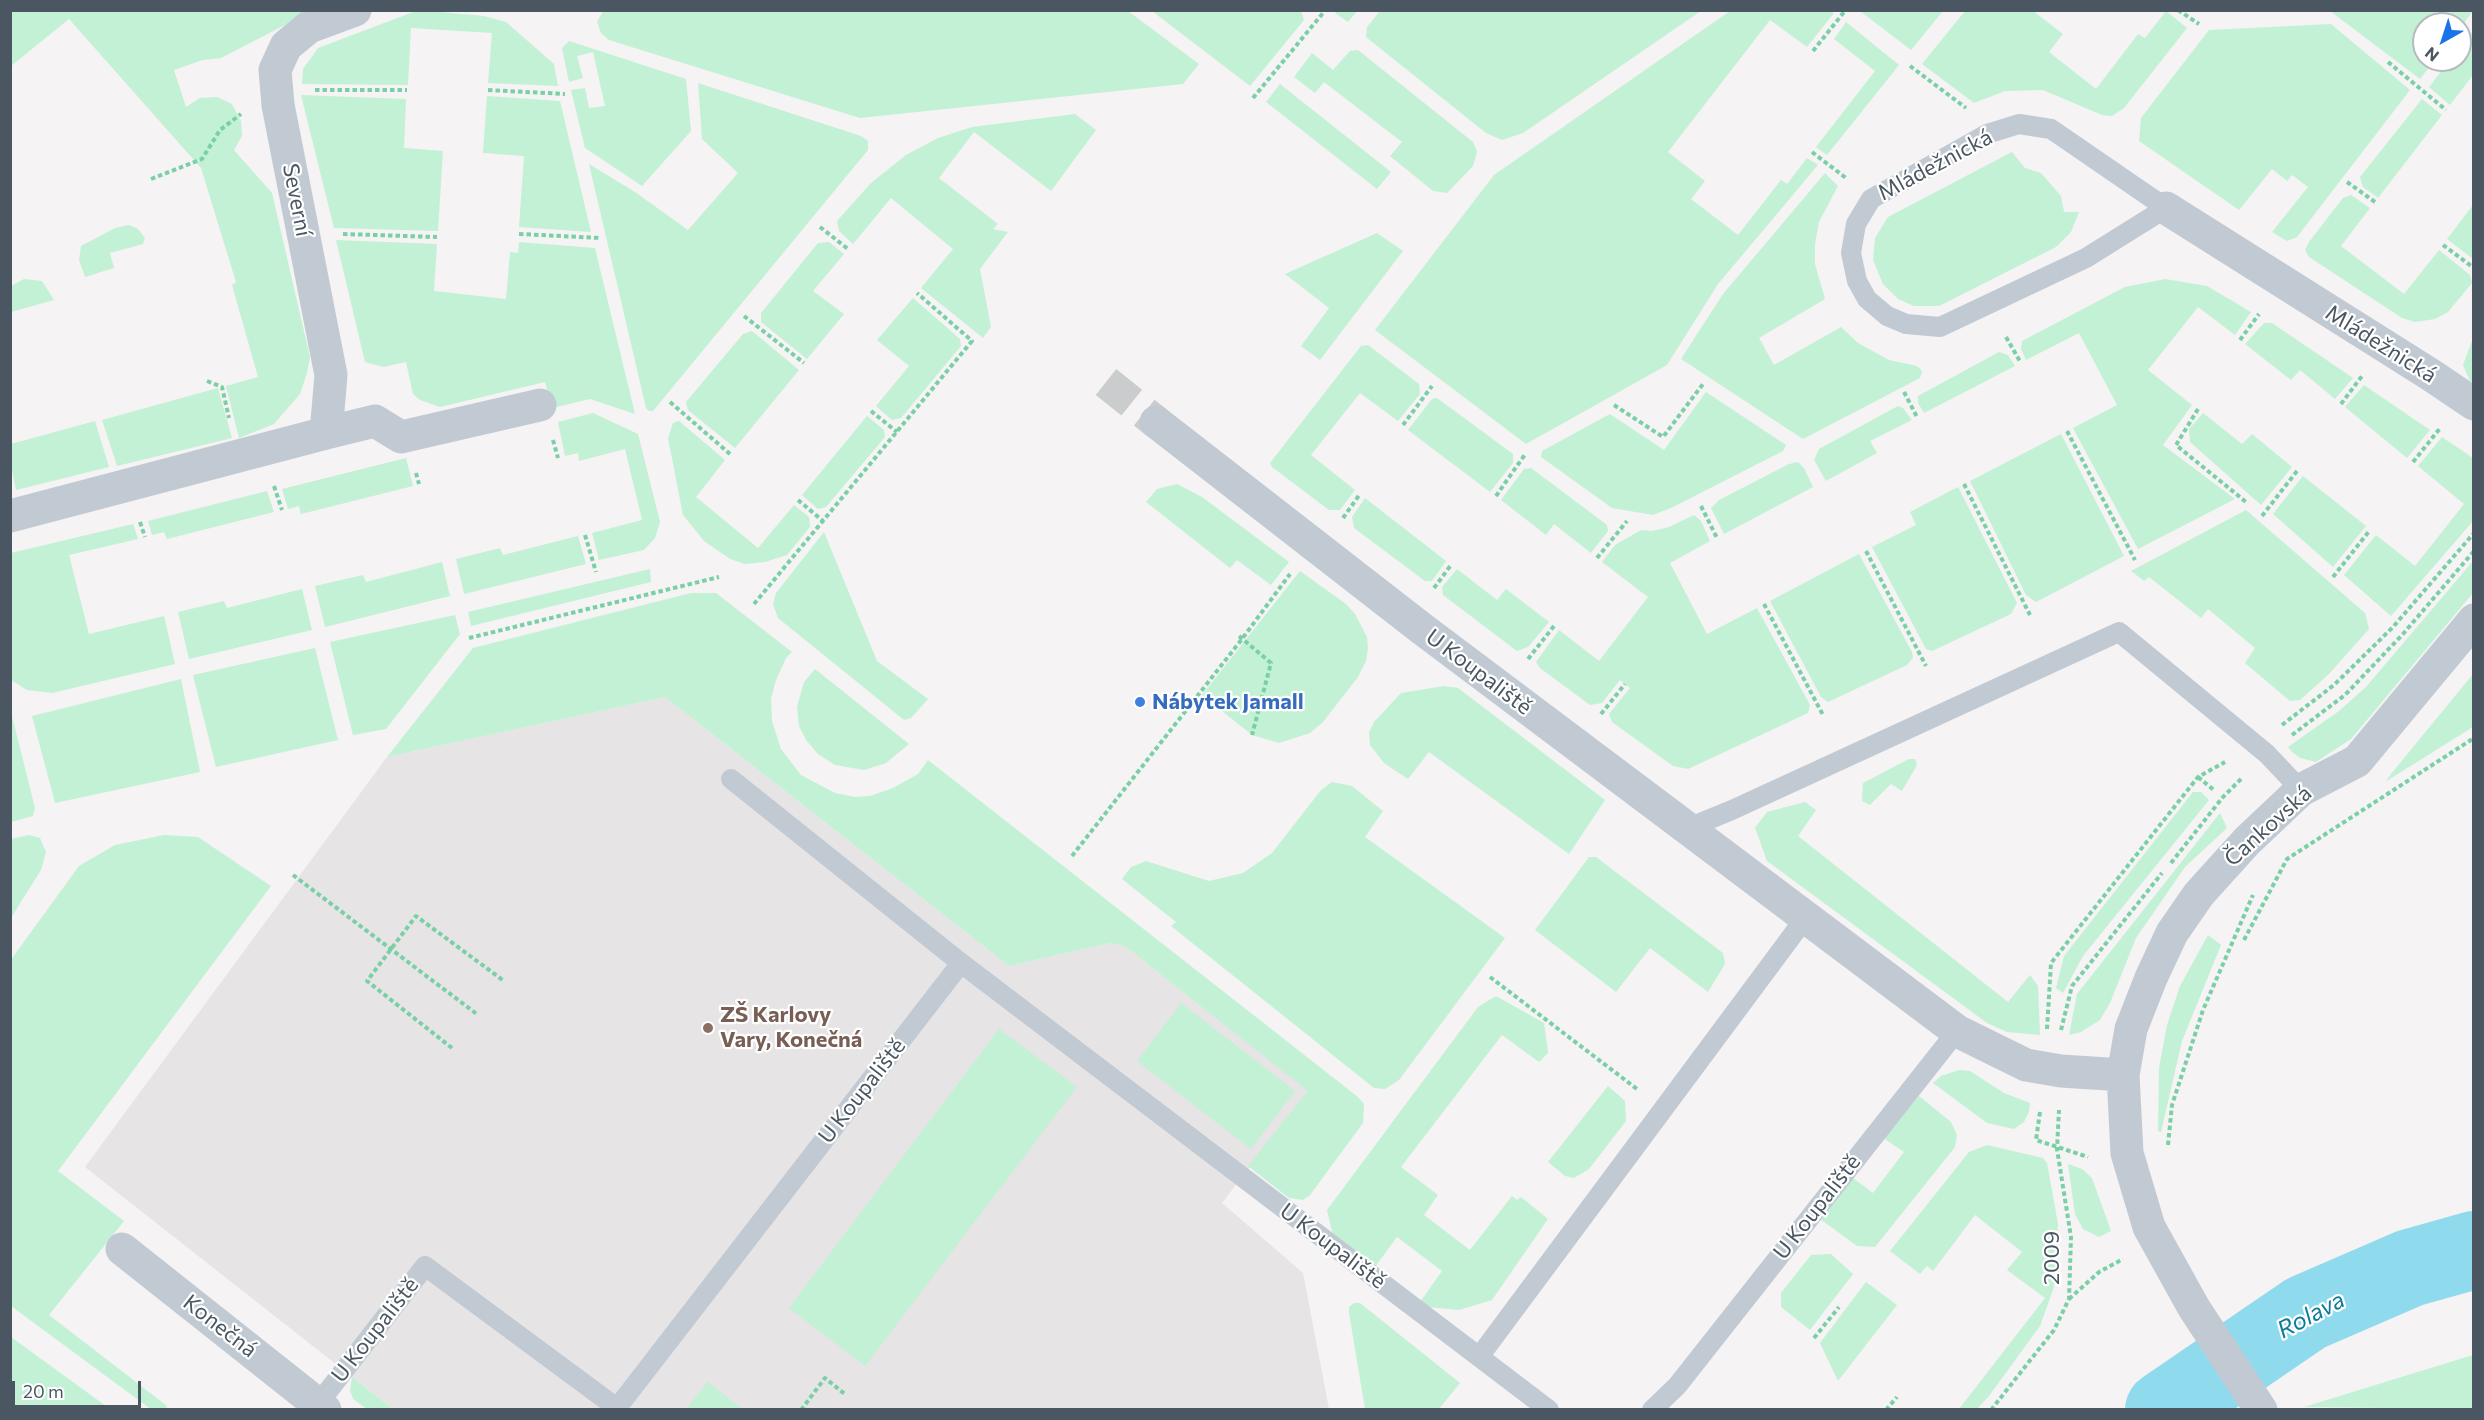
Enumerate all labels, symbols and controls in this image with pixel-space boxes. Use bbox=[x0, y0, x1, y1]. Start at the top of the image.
north arrow bbox=[2412, 12, 2472, 72]
text: N bbox=[2421, 44, 2442, 66]
street label: Mládežnická bbox=[1873, 124, 1997, 206]
street label: Severní bbox=[277, 161, 317, 239]
street label: Mládežnická bbox=[2321, 299, 2441, 389]
street label: U Koupaliště bbox=[1421, 624, 1537, 720]
place label: Nábytek Jamall bbox=[1152, 689, 1304, 715]
marker: Nábytek Jamall bbox=[1133, 695, 1147, 709]
street label: Čankovská bbox=[2219, 780, 2317, 872]
place label: ZŠ Karlovy Vary, Konečná bbox=[720, 1002, 862, 1054]
marker: ZŠ Karlovy Vary, Konečná bbox=[701, 1021, 715, 1035]
street label: U Koupaliště bbox=[813, 1033, 911, 1149]
street label: U Koupaliště bbox=[1768, 1149, 1866, 1265]
street label: U Koupaliště bbox=[1275, 1198, 1391, 1294]
street label: 2009 bbox=[2039, 1231, 2065, 1285]
street label: U Koupaliště bbox=[326, 1272, 424, 1388]
water label: Rolava bbox=[2272, 1285, 2350, 1345]
street label: Konečná bbox=[178, 1289, 262, 1363]
scale bar bbox=[15, 1369, 144, 1407]
text: 20 m bbox=[23, 1380, 64, 1402]

